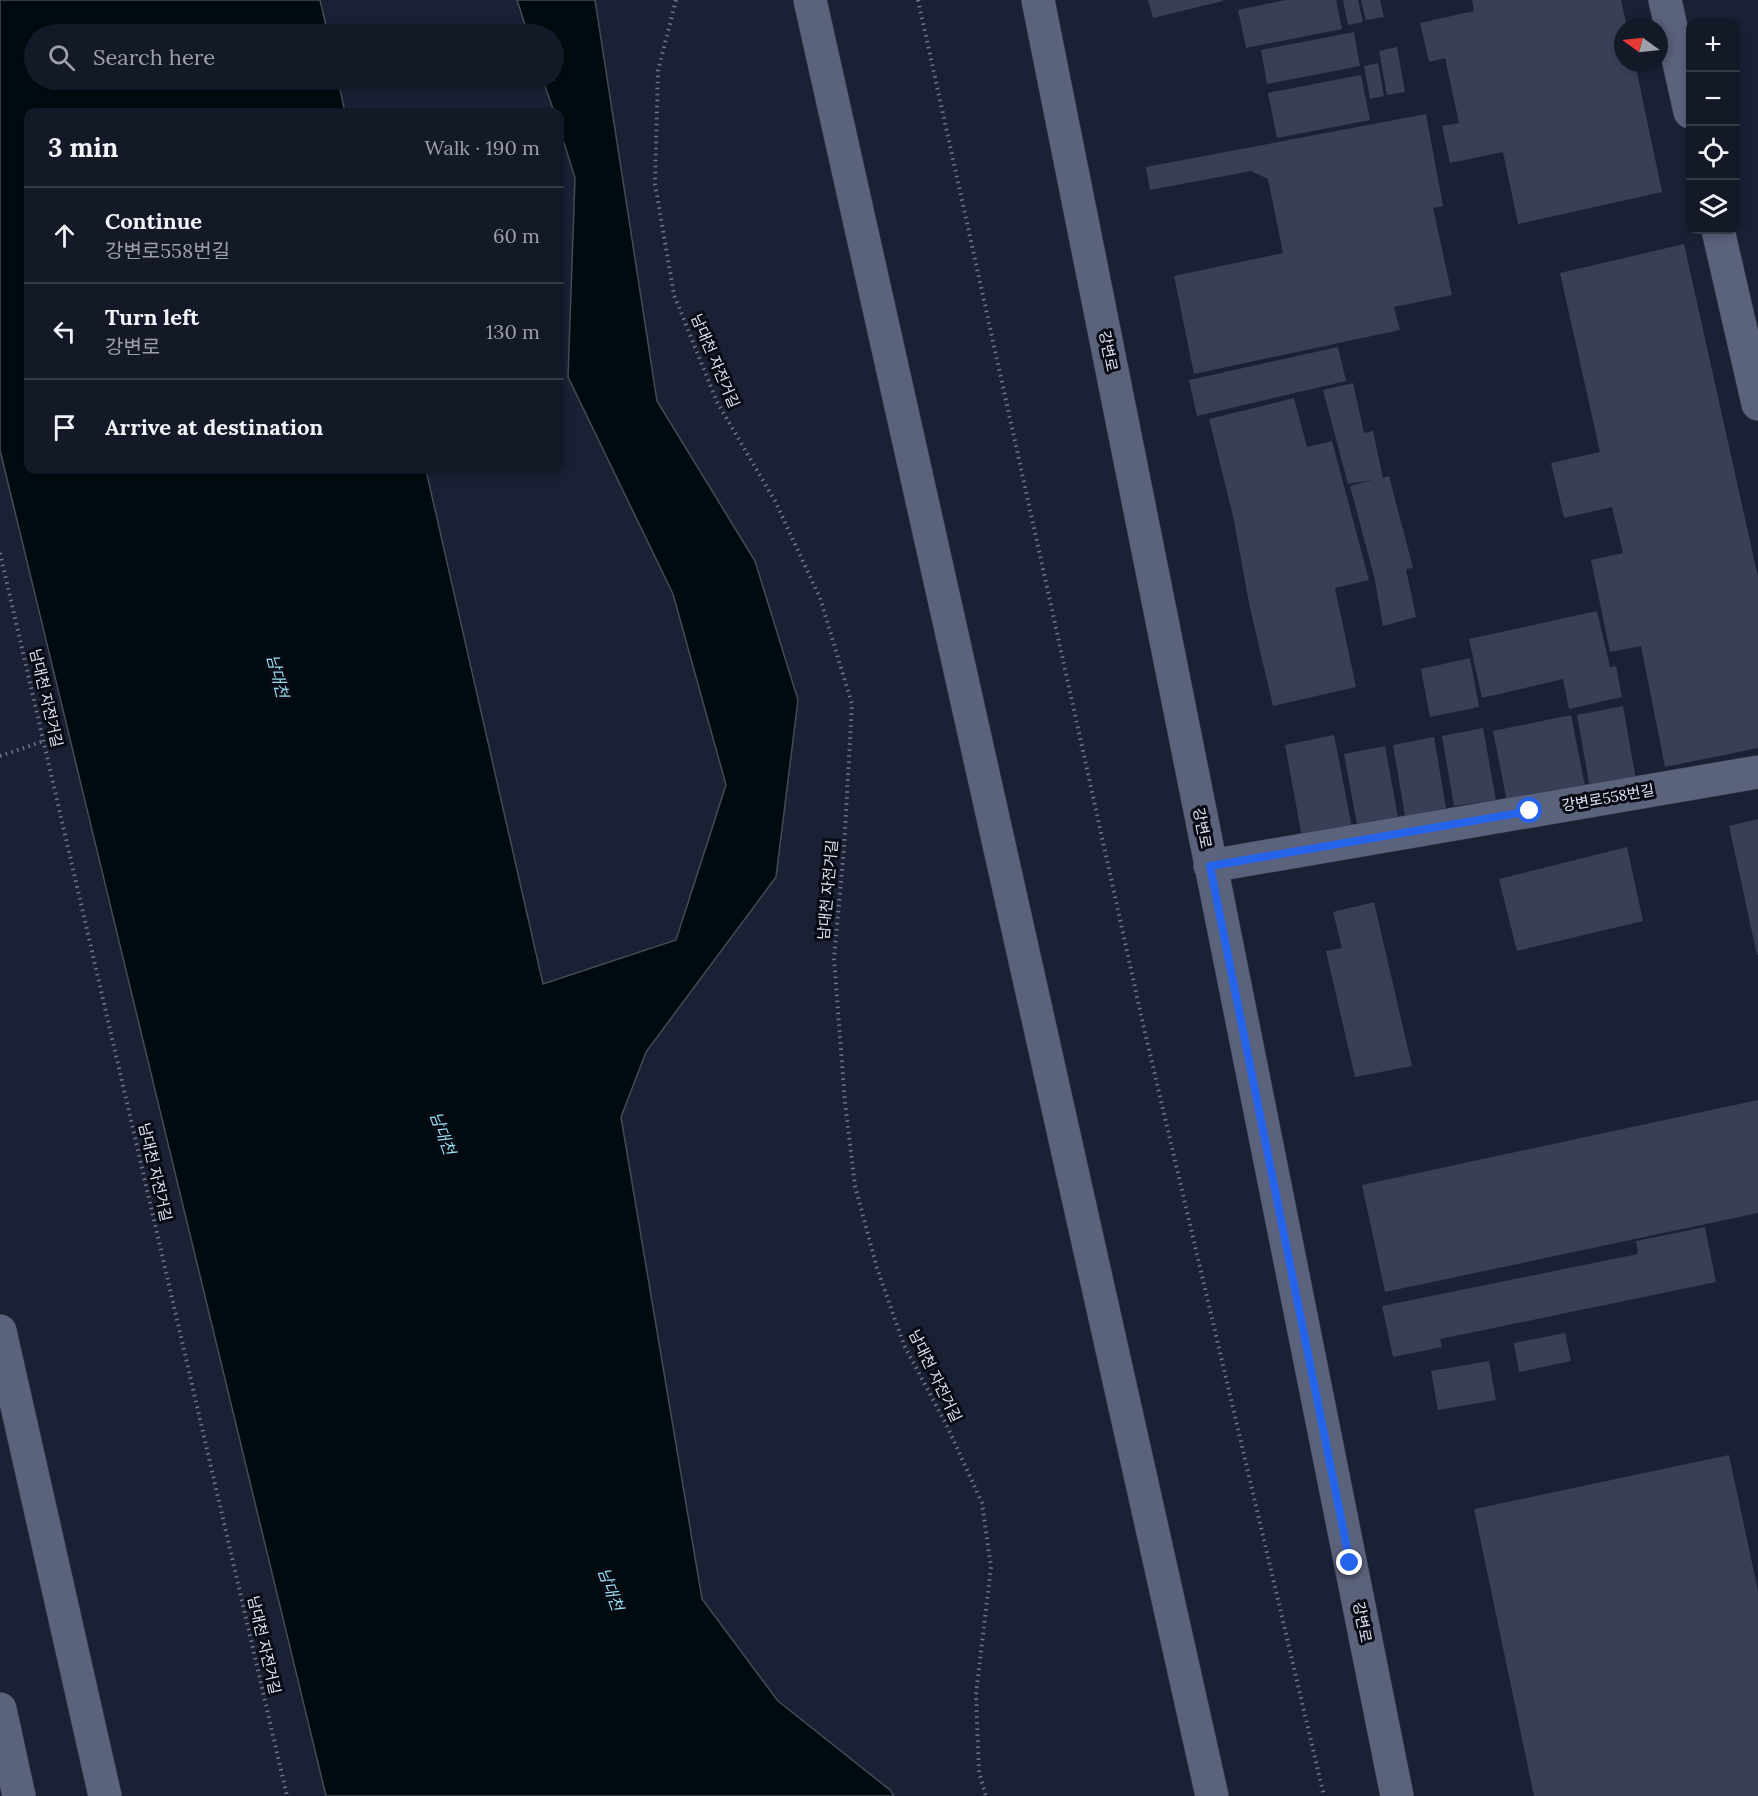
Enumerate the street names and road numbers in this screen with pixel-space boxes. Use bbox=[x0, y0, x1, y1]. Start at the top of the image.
street label: 남대천 자전거길 bbox=[687, 311, 744, 411]
street label: 강변로 bbox=[1095, 329, 1122, 373]
street label: 남대천 자전거길 bbox=[26, 647, 67, 749]
street label: 강변로558번길 bbox=[1560, 780, 1656, 815]
street label: 강변로 bbox=[1189, 806, 1216, 850]
street label: 남대천 자전거길 bbox=[814, 839, 841, 941]
street label: 남대천 자전거길 bbox=[135, 1121, 176, 1223]
street label: 남대천 자전거길 bbox=[905, 1326, 966, 1425]
street label: 남대천 자전거길 bbox=[244, 1594, 285, 1696]
street label: 강변로 bbox=[1349, 1600, 1376, 1644]

